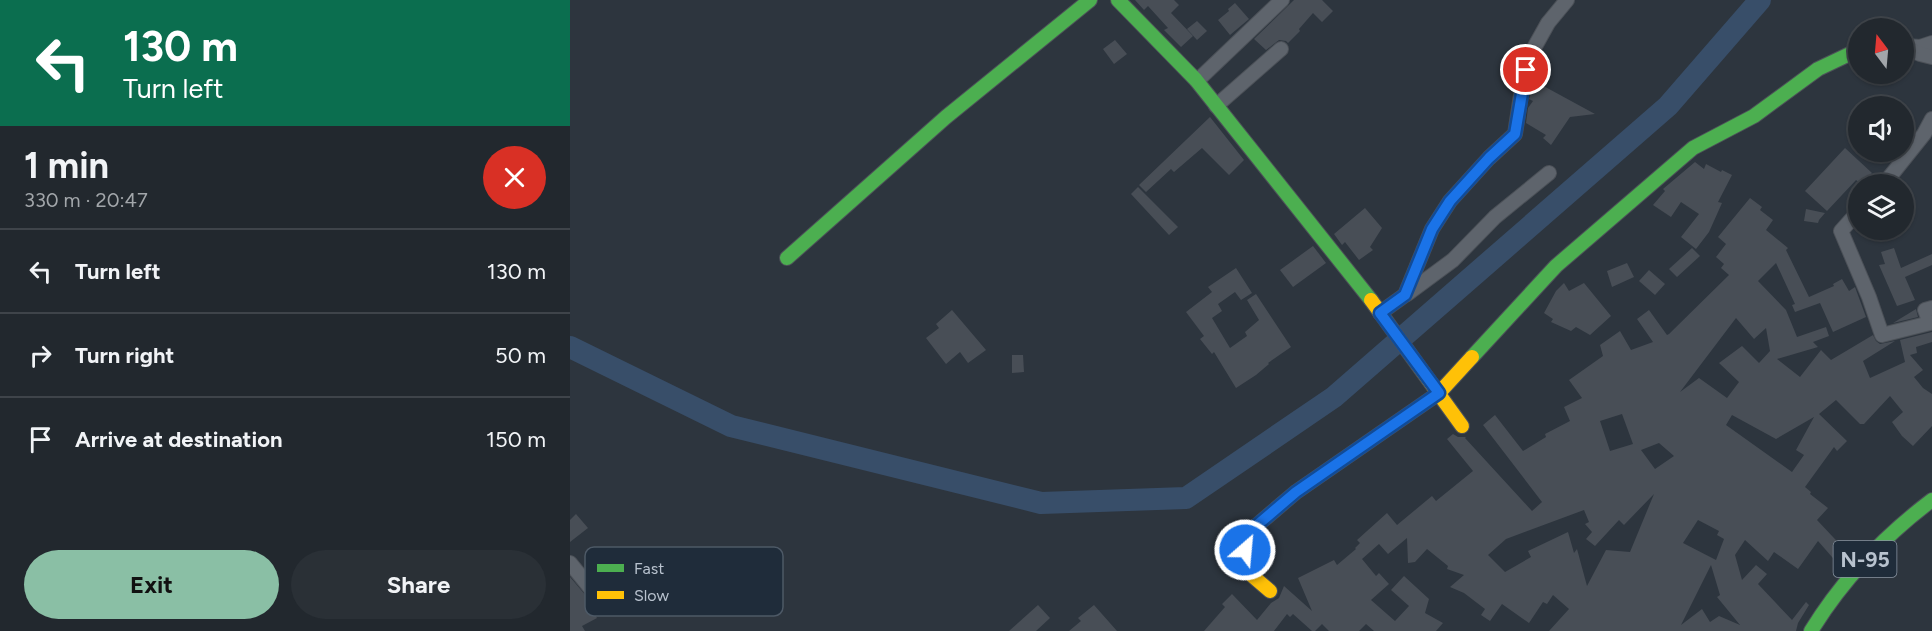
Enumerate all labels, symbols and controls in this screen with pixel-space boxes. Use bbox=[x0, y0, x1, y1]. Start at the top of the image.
north arrow bbox=[1848, 18, 1914, 84]
map controls bbox=[1848, 18, 1914, 240]
text: 130 m bbox=[123, 21, 238, 72]
icon: left bbox=[24, 24, 102, 102]
pin bbox=[1500, 44, 1551, 95]
icon: arrive bbox=[1509, 53, 1542, 86]
text: Turn left bbox=[123, 72, 223, 105]
button: sound bbox=[1848, 96, 1914, 162]
text: 1 min bbox=[24, 144, 109, 187]
button: close bbox=[483, 146, 546, 209]
button: layers bbox=[1848, 174, 1914, 240]
text: 330 m · 20:47 bbox=[24, 188, 148, 212]
icon: left bbox=[24, 255, 57, 288]
text: Turn left bbox=[75, 258, 161, 285]
text: 130 m bbox=[487, 258, 546, 285]
icon: right bbox=[24, 339, 57, 372]
text: Turn right bbox=[75, 342, 174, 369]
text: 50 m bbox=[495, 342, 546, 369]
icon: arrive bbox=[24, 423, 57, 456]
text: Arrive at destination bbox=[75, 426, 283, 453]
text: 150 m bbox=[486, 426, 546, 453]
position arrow bbox=[1213, 518, 1277, 582]
road number: N-95 bbox=[1834, 541, 1896, 577]
legend bbox=[585, 547, 783, 616]
button: Exit bbox=[24, 550, 279, 619]
button: Share bbox=[291, 550, 546, 619]
text: Fast bbox=[634, 559, 664, 578]
text: Slow bbox=[634, 586, 669, 605]

